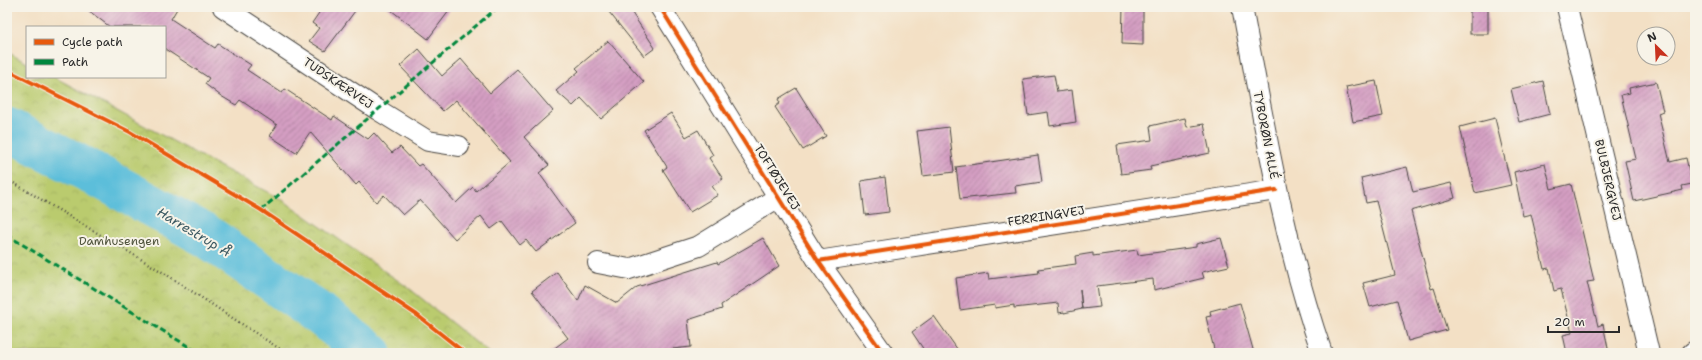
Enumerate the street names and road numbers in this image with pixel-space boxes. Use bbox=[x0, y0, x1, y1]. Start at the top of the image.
street label: TUDSKÆRVEJ bbox=[300, 54, 376, 112]
street label: TYBORØN ALLÉ bbox=[1250, 90, 1282, 180]
street label: BULBJERGVEJ bbox=[1591, 138, 1625, 222]
street label: TOFTØJEVEJ bbox=[750, 141, 804, 213]
street label: FERRINGVEJ bbox=[1006, 202, 1086, 230]

